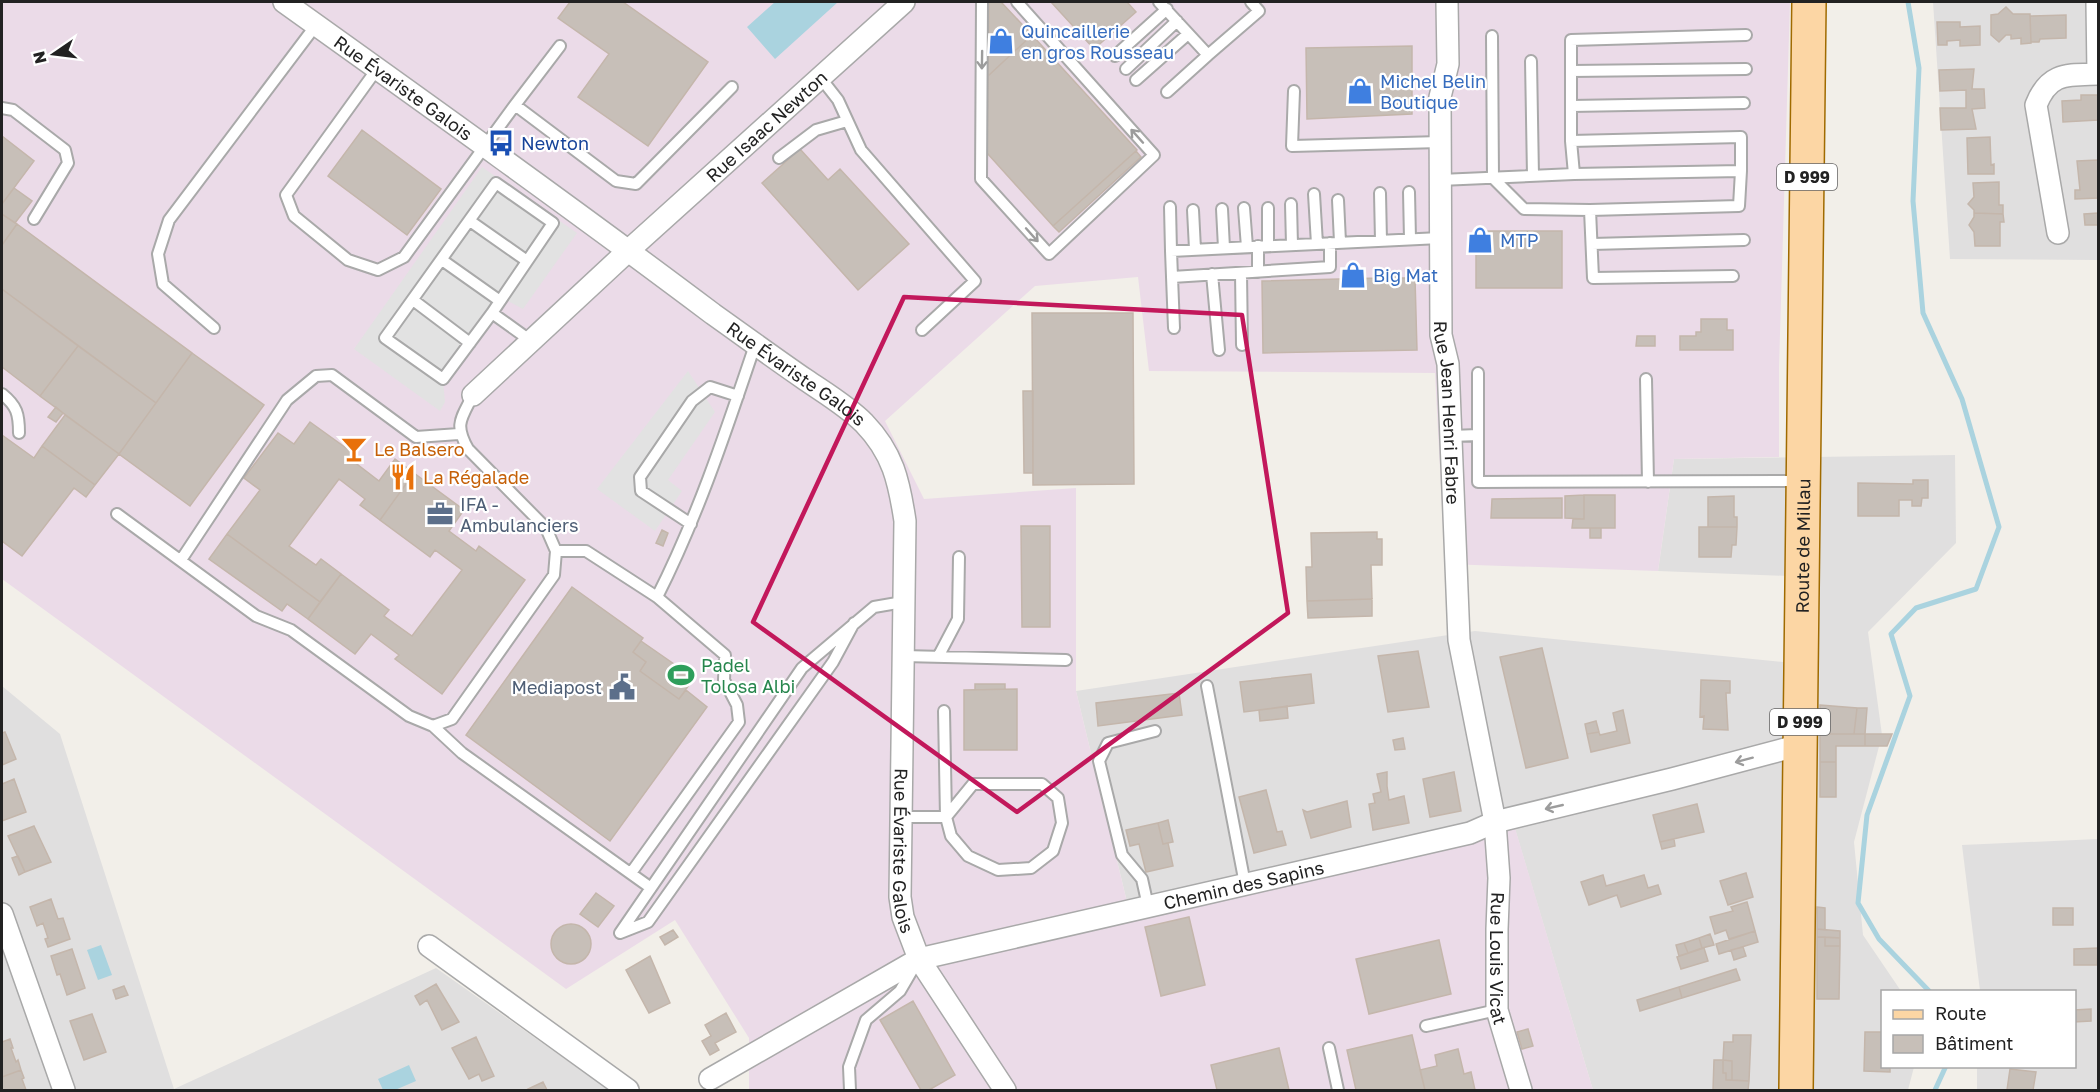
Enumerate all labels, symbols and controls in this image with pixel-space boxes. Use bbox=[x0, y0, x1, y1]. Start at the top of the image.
place label: Quincaillerie en gros Rousseau bbox=[1021, 20, 1174, 63]
north arrow bbox=[24, 24, 84, 84]
shop icon: Quincaillerie en gros Rousseau bbox=[986, 26, 1016, 56]
street label: Rue Évariste Galois bbox=[330, 30, 477, 145]
text: N bbox=[28, 49, 51, 66]
one-way arrow bbox=[976, 49, 988, 69]
street label: Rue Isaac Newton bbox=[701, 66, 832, 186]
place label: Michel Belin Boutique bbox=[1380, 70, 1486, 113]
shop icon: Michel Belin Boutique bbox=[1345, 76, 1375, 106]
bus stop icon: Newton bbox=[486, 128, 516, 158]
one-way arrow bbox=[1130, 129, 1144, 144]
place label: Newton bbox=[521, 132, 589, 154]
road number: D 999 bbox=[1777, 164, 1837, 190]
shop icon: MTP bbox=[1465, 225, 1495, 255]
one-way arrow bbox=[1025, 227, 1039, 242]
place label: MTP bbox=[1500, 229, 1538, 251]
shop icon: Big Mat bbox=[1338, 260, 1368, 290]
place label: Big Mat bbox=[1373, 264, 1438, 286]
street label: Rue Évariste Galois bbox=[723, 317, 871, 430]
street label: Rue Jean Henri Fabre bbox=[1430, 321, 1465, 505]
bar icon: Le Balsero bbox=[339, 434, 369, 464]
place label: Le Balsero bbox=[374, 438, 465, 460]
restaurant icon: La Régalade bbox=[388, 462, 418, 492]
place label: La Régalade bbox=[423, 466, 529, 488]
street label: Route de Millau bbox=[1791, 478, 1814, 614]
place label: IFA - Ambulanciers bbox=[460, 493, 579, 536]
office icon: IFA - Ambulanciers bbox=[425, 499, 455, 529]
place label: Padel Tolosa Albi bbox=[701, 654, 795, 697]
sports icon: Padel Tolosa Albi bbox=[666, 660, 696, 690]
public building icon: Mediapost bbox=[607, 672, 637, 702]
place label: Mediapost bbox=[511, 676, 602, 698]
road number: D 999 bbox=[1770, 709, 1830, 735]
one-way arrow bbox=[1735, 755, 1754, 767]
street label: Rue Évariste Galois bbox=[888, 768, 919, 936]
one-way arrow bbox=[1545, 802, 1564, 814]
street label: Chemin des Sapins bbox=[1161, 856, 1326, 914]
street label: Rue Louis Vicat bbox=[1486, 892, 1512, 1027]
legend bbox=[1881, 990, 2076, 1068]
text: Route bbox=[1935, 1002, 1986, 1024]
text: Bâtiment bbox=[1935, 1032, 2014, 1054]

